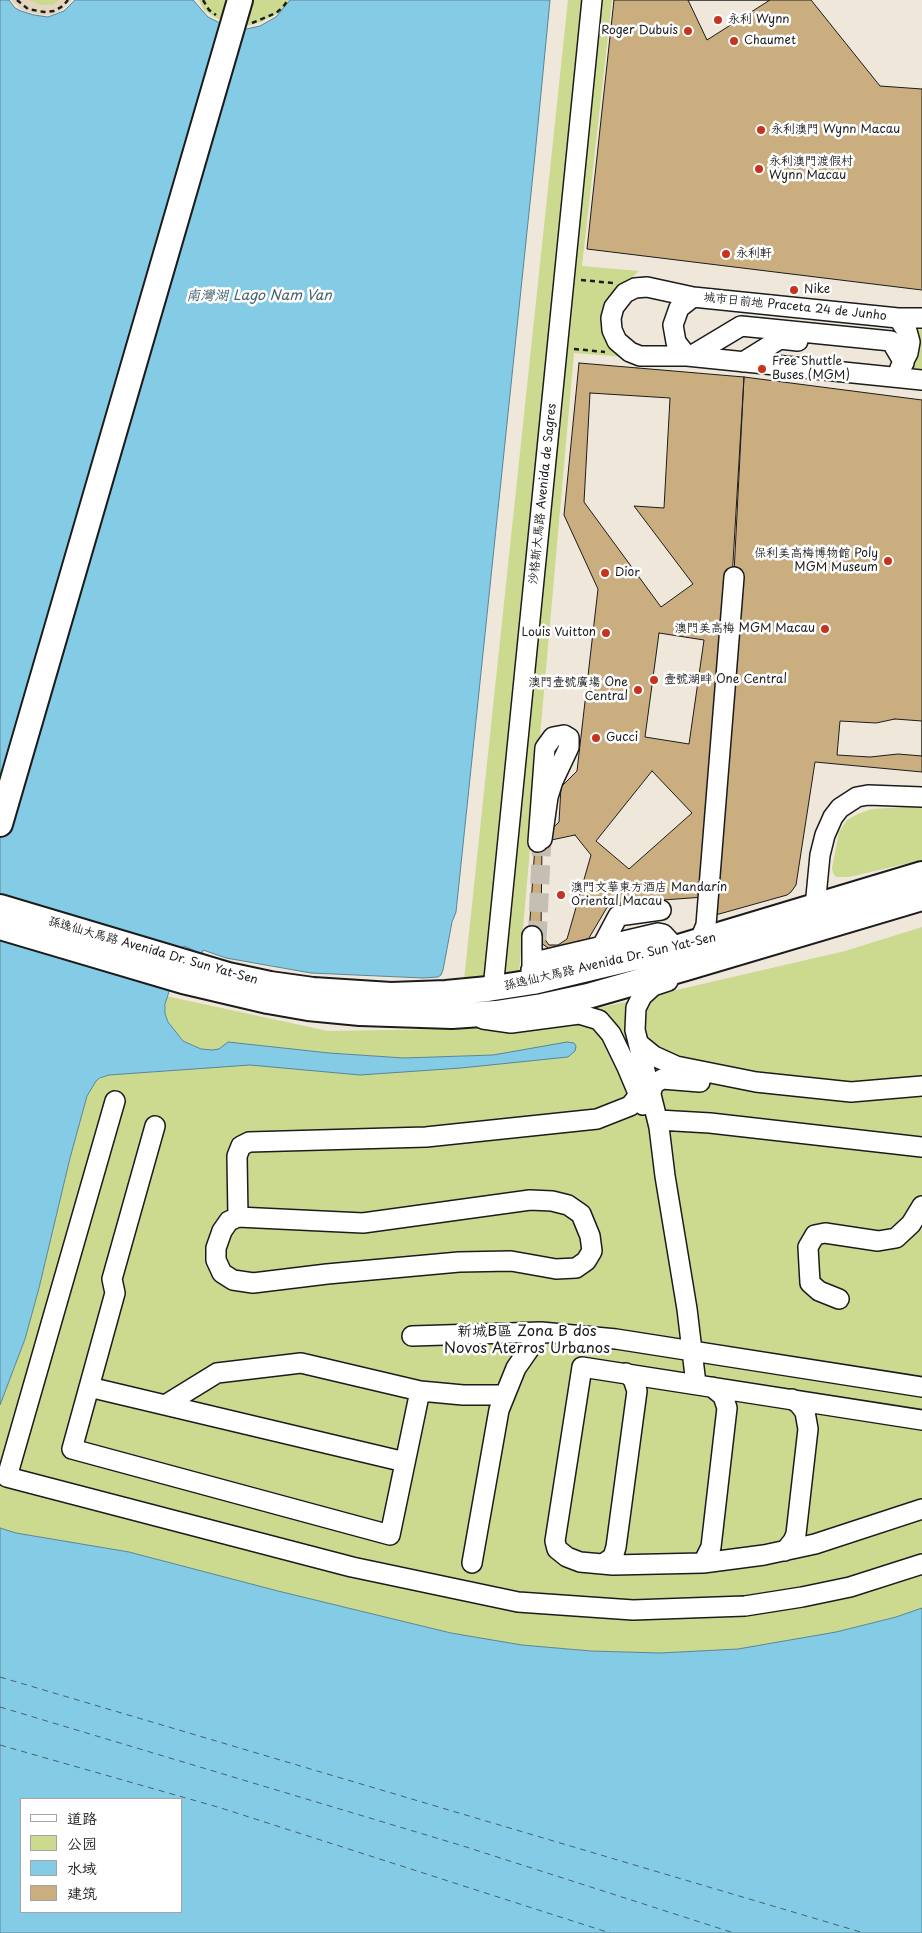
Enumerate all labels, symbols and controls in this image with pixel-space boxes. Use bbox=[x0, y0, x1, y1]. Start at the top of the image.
place label: 永利 Wynn bbox=[728, 13, 790, 27]
marker: 永利 Wynn bbox=[712, 14, 724, 26]
place label: Roger Dubuis bbox=[601, 24, 678, 38]
marker: Roger Dubuis bbox=[682, 25, 694, 37]
place label: Chaumet bbox=[744, 34, 796, 48]
marker: Chaumet bbox=[728, 35, 740, 47]
place label: 永利澳門 Wynn Macau bbox=[771, 123, 900, 137]
marker: 永利澳門 Wynn Macau bbox=[755, 124, 767, 136]
place label: 永利澳門渡假村 Wynn Macau bbox=[769, 155, 853, 183]
marker: 永利澳門渡假村 Wynn Macau bbox=[753, 163, 765, 175]
place label: 永利軒 bbox=[736, 247, 772, 261]
marker: 永利軒 bbox=[720, 248, 732, 260]
place label: Nike bbox=[804, 283, 830, 297]
marker: Nike bbox=[788, 284, 800, 296]
water label: 南灣湖 Lago Nam Van bbox=[186, 288, 332, 304]
street label: 城市日前地 Praceta 24 de Junho bbox=[703, 290, 887, 324]
place label: Free Shuttle Buses (MGM) bbox=[772, 355, 850, 383]
marker: Free Shuttle Buses (MGM) bbox=[756, 363, 768, 375]
street label: 沙格斯大馬路 Avenida de Sagres bbox=[526, 403, 560, 585]
place label: 保利美高梅博物館 Poly MGM Museum bbox=[754, 547, 878, 575]
marker: 保利美高梅博物館 Poly MGM Museum bbox=[882, 555, 894, 567]
place label: Dior bbox=[615, 566, 640, 580]
marker: Dior bbox=[599, 567, 611, 579]
place label: 澳門美高梅 MGM Macau bbox=[675, 622, 815, 636]
marker: 澳門美高梅 MGM Macau bbox=[819, 623, 831, 635]
place label: Louis Vuitton bbox=[521, 626, 596, 640]
marker: Louis Vuitton bbox=[600, 627, 612, 639]
place label: 壹號湖畔 One Central bbox=[664, 673, 787, 687]
marker: 壹號湖畔 One Central bbox=[648, 674, 660, 686]
place label: 澳門壹號廣塲 One Central bbox=[528, 676, 628, 704]
marker: 澳門壹號廣塲 One Central bbox=[632, 684, 644, 696]
place label: Gucci bbox=[606, 731, 638, 745]
marker: Gucci bbox=[590, 732, 602, 744]
place label: 澳門文華東方酒店 Mandarin Oriental Macau bbox=[571, 881, 727, 909]
marker: 澳門文華東方酒店 Mandarin Oriental Macau bbox=[555, 889, 567, 901]
street label: 孫逸仙大馬路 Avenida Dr. Sun Yat-Sen bbox=[47, 914, 259, 988]
street label: 孫逸仙大馬路 Avenida Dr. Sun Yat-Sen bbox=[503, 931, 717, 993]
district label: 新城B區 Zona B dos Novos Aterros Urbanos bbox=[431, 1323, 623, 1358]
legend bbox=[20, 1798, 182, 1913]
text: 道路 bbox=[67, 1806, 97, 1829]
text: 公园 bbox=[67, 1831, 97, 1854]
text: 水域 bbox=[67, 1856, 97, 1879]
text: 建筑 bbox=[67, 1881, 97, 1904]

